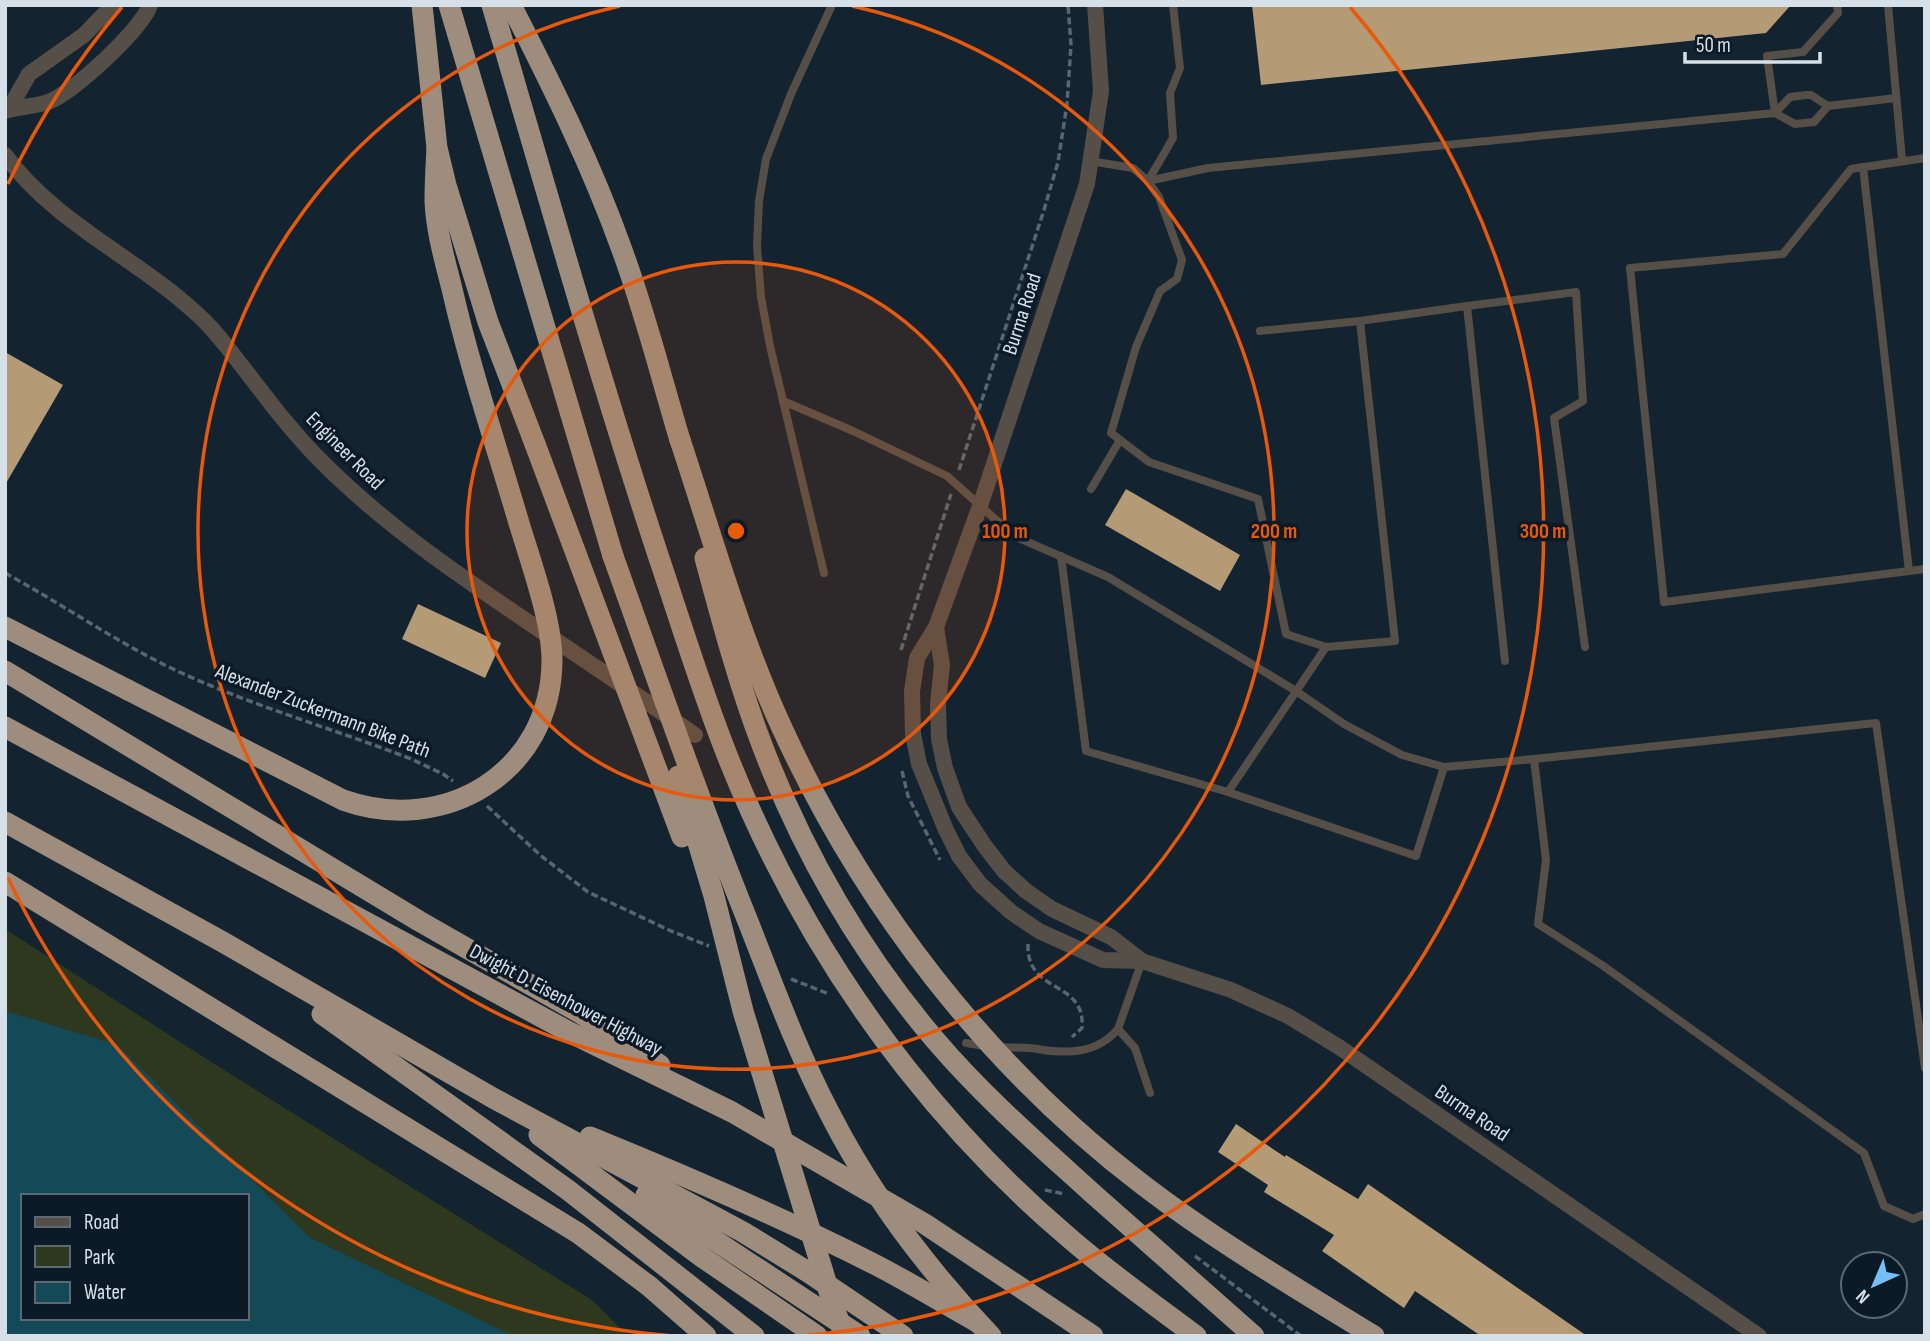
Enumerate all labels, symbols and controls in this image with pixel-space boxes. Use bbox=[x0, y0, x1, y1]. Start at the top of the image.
scale bar bbox=[1685, 21, 1820, 65]
text: 50 m bbox=[1696, 33, 1731, 58]
street label: Burma Road bbox=[997, 270, 1047, 358]
street label: Engineer Road bbox=[301, 407, 389, 495]
centre of rings bbox=[724, 519, 748, 543]
text: 100 m bbox=[982, 519, 1028, 544]
text: 200 m bbox=[1251, 519, 1297, 544]
text: 300 m bbox=[1520, 519, 1566, 544]
street label: Alexander Zuckermann Bike Path bbox=[211, 658, 434, 764]
street label: Dwight D. Eisenhower Highway bbox=[465, 939, 667, 1061]
street label: Burma Road bbox=[1430, 1079, 1514, 1147]
legend bbox=[21, 1194, 248, 1320]
text: Road bbox=[84, 1210, 119, 1235]
text: Park bbox=[84, 1245, 115, 1270]
north arrow bbox=[1839, 1250, 1909, 1320]
text: Water bbox=[84, 1280, 126, 1305]
text: N bbox=[1852, 1284, 1875, 1308]

